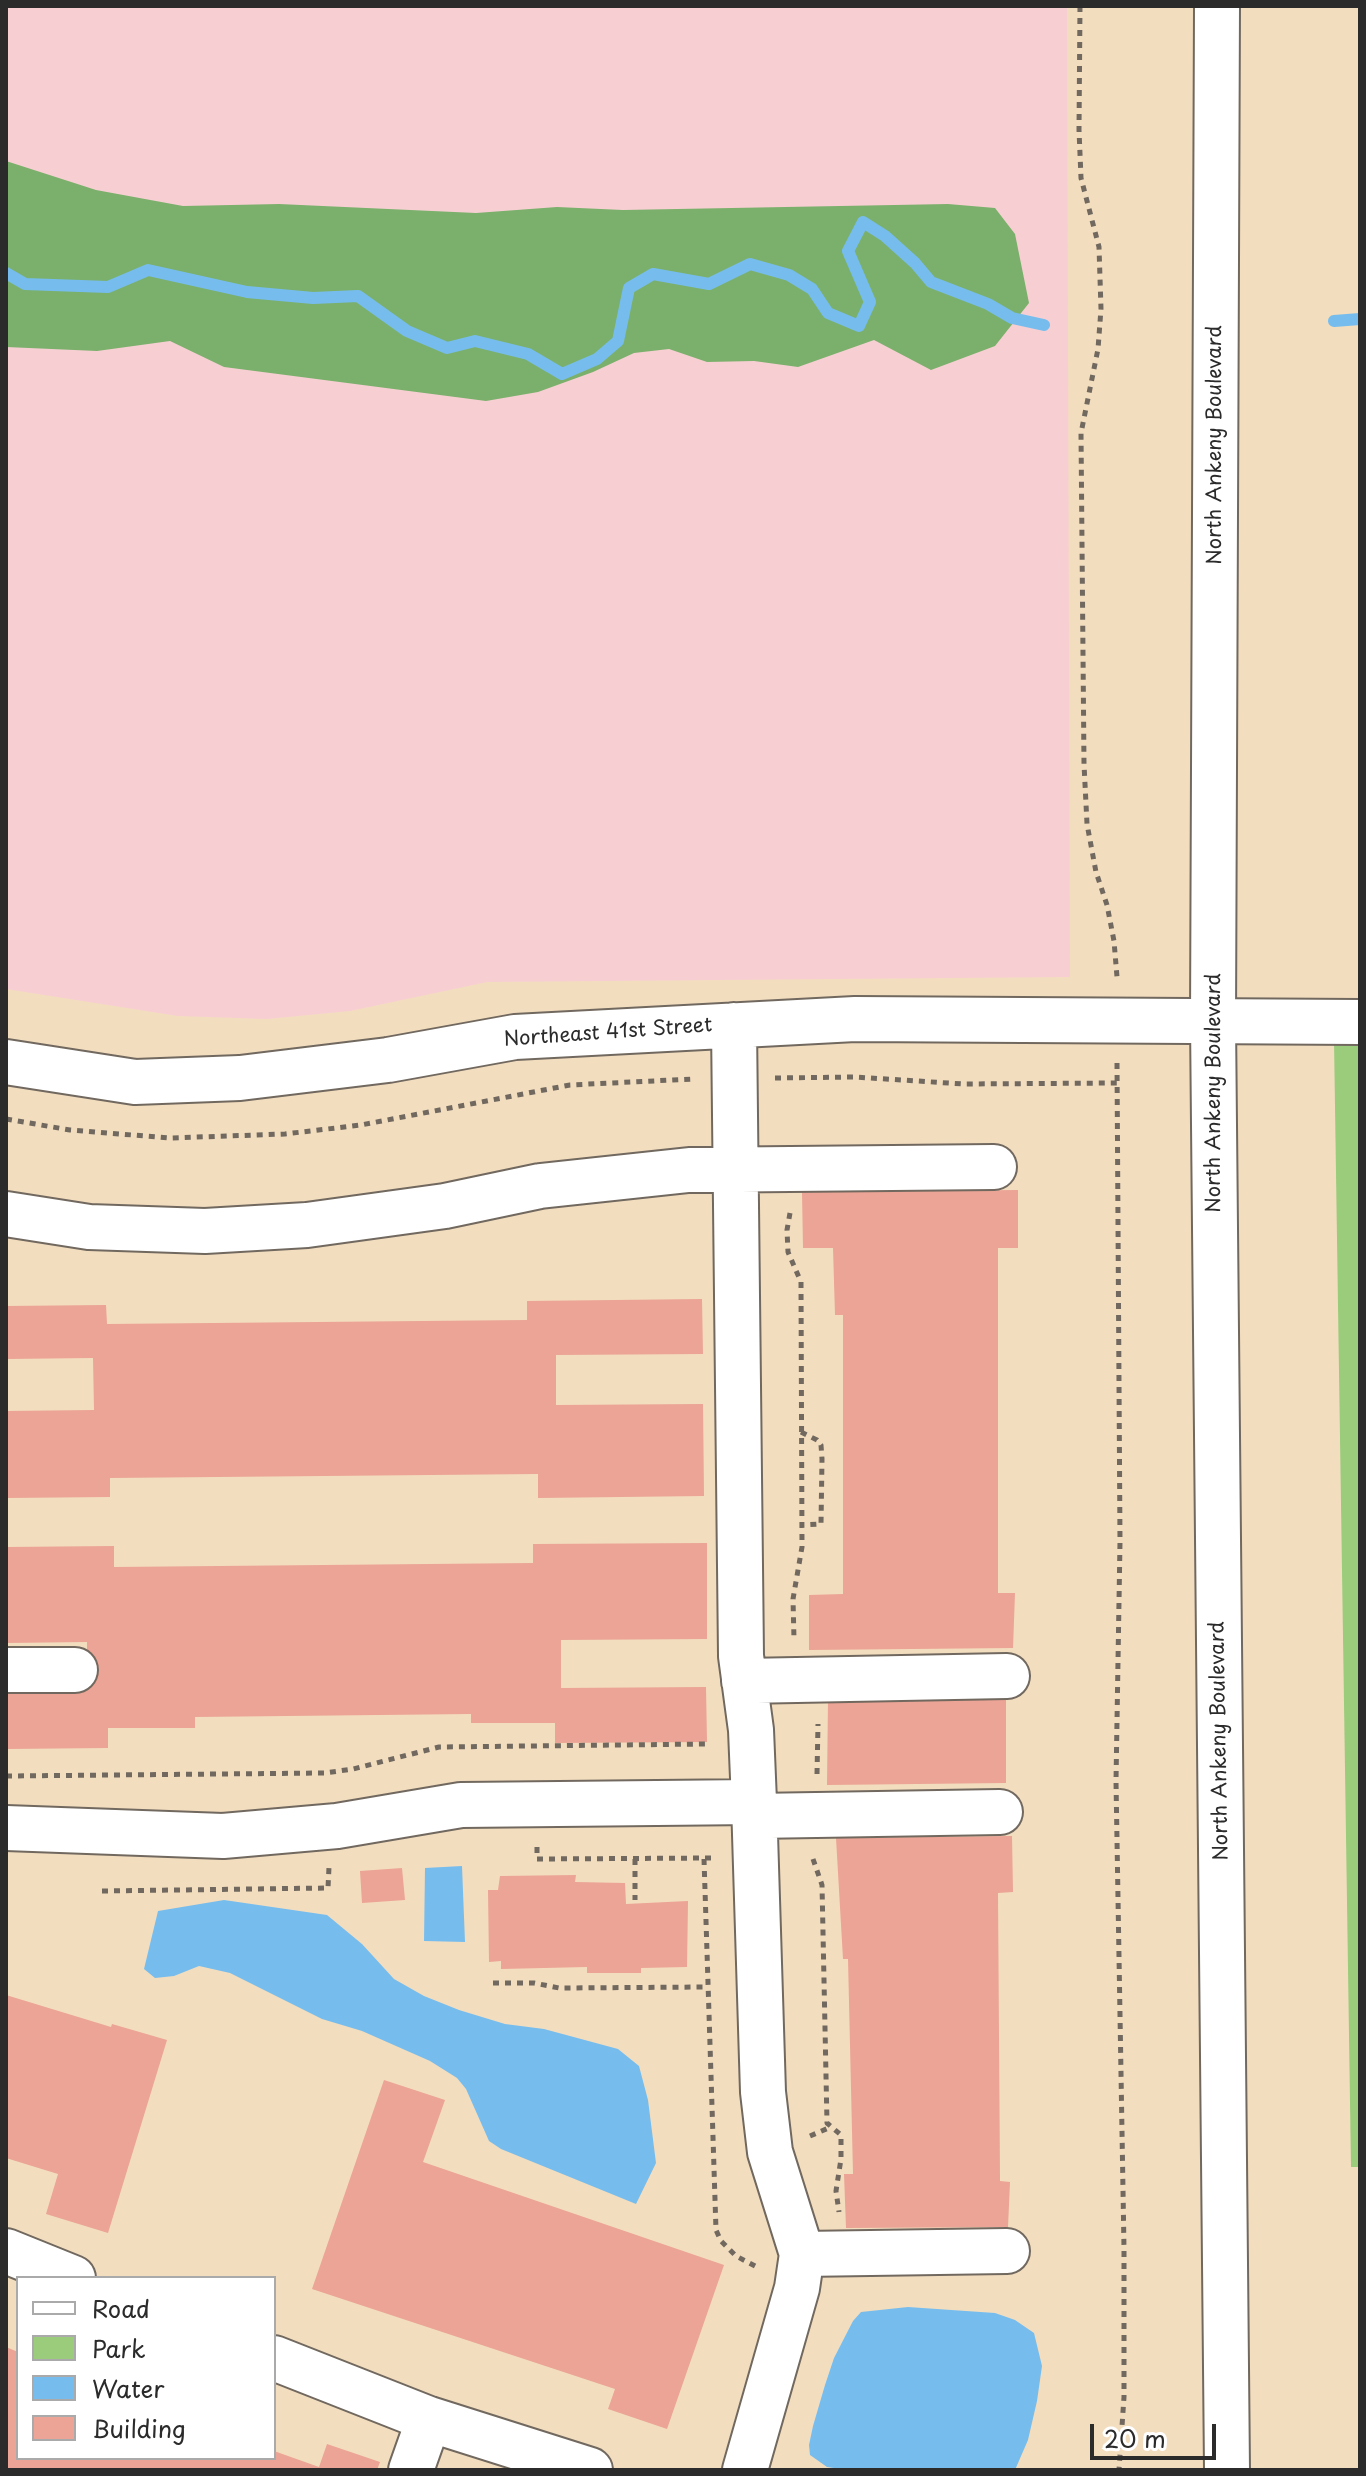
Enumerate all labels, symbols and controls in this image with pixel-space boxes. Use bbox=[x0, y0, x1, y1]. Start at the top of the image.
street label: North Ankeny Boulevard bbox=[1203, 325, 1227, 565]
street label: North Ankeny Boulevard bbox=[1202, 973, 1226, 1213]
street label: Northeast 41st Street bbox=[503, 1014, 713, 1052]
street label: North Ankeny Boulevard bbox=[1206, 1621, 1234, 1861]
legend bbox=[16, 2276, 276, 2460]
text: Road bbox=[92, 2290, 150, 2326]
text: Park bbox=[92, 2330, 146, 2366]
text: Water bbox=[92, 2370, 164, 2406]
scale bar bbox=[1094, 2408, 1220, 2458]
text: Building bbox=[92, 2410, 186, 2446]
text: 20 m bbox=[1104, 2420, 1166, 2456]

